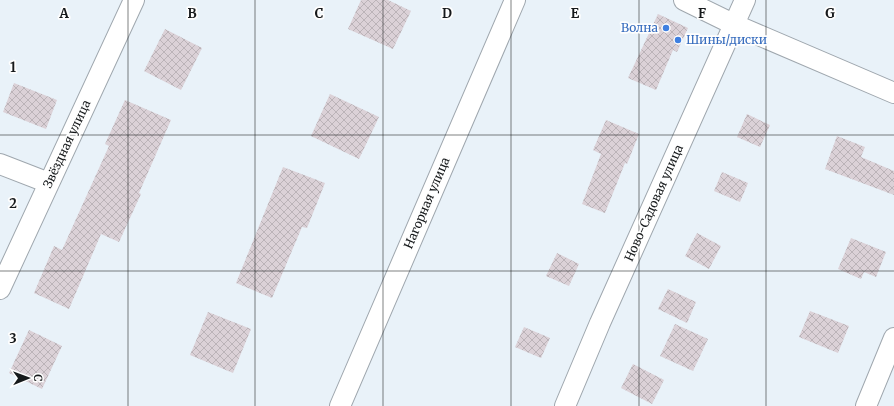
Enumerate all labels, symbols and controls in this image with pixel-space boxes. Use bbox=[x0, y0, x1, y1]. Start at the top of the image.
text: A bbox=[58, 5, 69, 22]
text: B bbox=[187, 5, 197, 22]
text: C bbox=[315, 5, 324, 22]
text: D bbox=[442, 5, 452, 22]
text: E bbox=[571, 5, 580, 22]
text: F bbox=[698, 5, 706, 22]
text: G bbox=[825, 5, 835, 22]
place label: Волна bbox=[621, 20, 659, 35]
marker: Волна bbox=[661, 23, 671, 33]
place label: Шины/диски bbox=[686, 32, 767, 47]
marker: Шины/диски bbox=[673, 35, 683, 45]
text: 1 bbox=[10, 59, 16, 76]
street label: Звёздная улица bbox=[40, 97, 94, 190]
street label: Ново-Садовая улица bbox=[621, 142, 686, 263]
street label: Нагорная улица bbox=[400, 154, 453, 251]
text: 2 bbox=[9, 195, 17, 212]
text: 3 bbox=[9, 330, 17, 347]
north arrow bbox=[8, 358, 48, 398]
text: С bbox=[31, 374, 45, 382]

